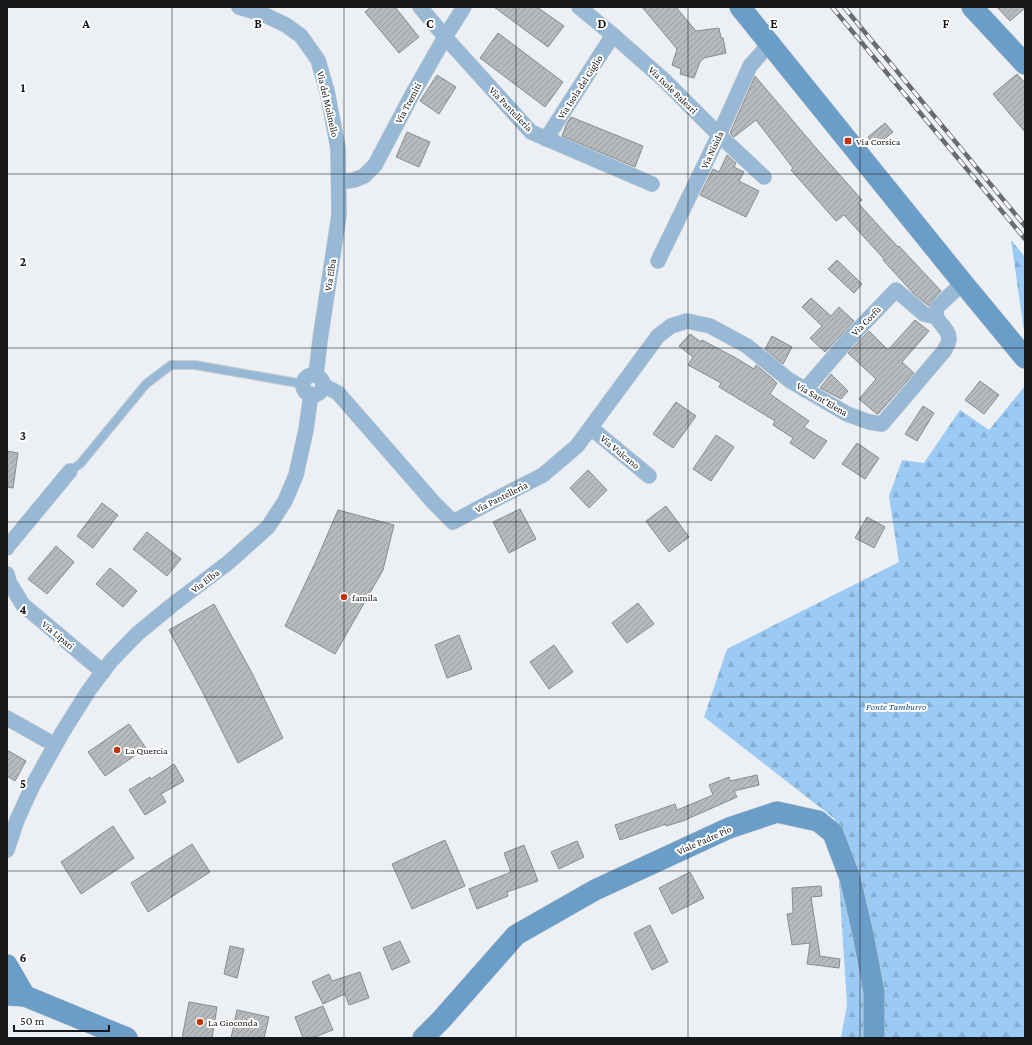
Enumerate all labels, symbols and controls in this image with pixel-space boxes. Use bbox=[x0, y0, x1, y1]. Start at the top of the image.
text: A bbox=[81, 16, 90, 31]
text: B bbox=[254, 16, 262, 31]
text: C bbox=[426, 16, 434, 31]
text: D bbox=[598, 16, 607, 31]
text: E bbox=[770, 16, 778, 31]
text: F bbox=[943, 16, 950, 31]
street label: Via Isola del Giglio bbox=[555, 53, 605, 121]
street label: Via Isole Baleari bbox=[646, 64, 700, 116]
street label: Via del Molinello bbox=[315, 70, 341, 138]
text: 1 bbox=[21, 80, 26, 95]
street label: Via Tremiti bbox=[393, 80, 423, 125]
street label: Via Pantelleria bbox=[487, 84, 535, 134]
street label: Via Nisida bbox=[698, 129, 726, 171]
marker: Via Corsica bbox=[843, 136, 853, 146]
place label: Via Corsica bbox=[856, 136, 901, 147]
text: 2 bbox=[20, 254, 27, 269]
street label: Via Elba bbox=[322, 258, 338, 292]
street label: Via Corfù bbox=[849, 303, 883, 338]
street label: Via Sant'Elena bbox=[794, 380, 850, 418]
text: 3 bbox=[20, 428, 26, 443]
street label: Via Vulcano bbox=[598, 433, 642, 471]
street label: Via Pantelleria bbox=[473, 479, 529, 515]
street label: Via Elba bbox=[189, 567, 222, 595]
marker: famila bbox=[339, 592, 349, 602]
place label: famila bbox=[352, 592, 378, 603]
text: 4 bbox=[19, 602, 27, 617]
street label: Via Lipari bbox=[40, 618, 77, 652]
park label: Ponte Tamburro bbox=[866, 701, 926, 712]
marker: La Quercia bbox=[112, 745, 122, 755]
place label: La Quercia bbox=[125, 745, 168, 756]
text: 5 bbox=[20, 776, 26, 791]
street label: Viale Padre Pio bbox=[675, 823, 733, 857]
text: 6 bbox=[19, 950, 27, 965]
scale bar bbox=[14, 1007, 109, 1033]
text: 50 m bbox=[20, 1014, 45, 1028]
marker: La Gioconda bbox=[195, 1017, 205, 1027]
place label: La Gioconda bbox=[208, 1017, 258, 1028]

